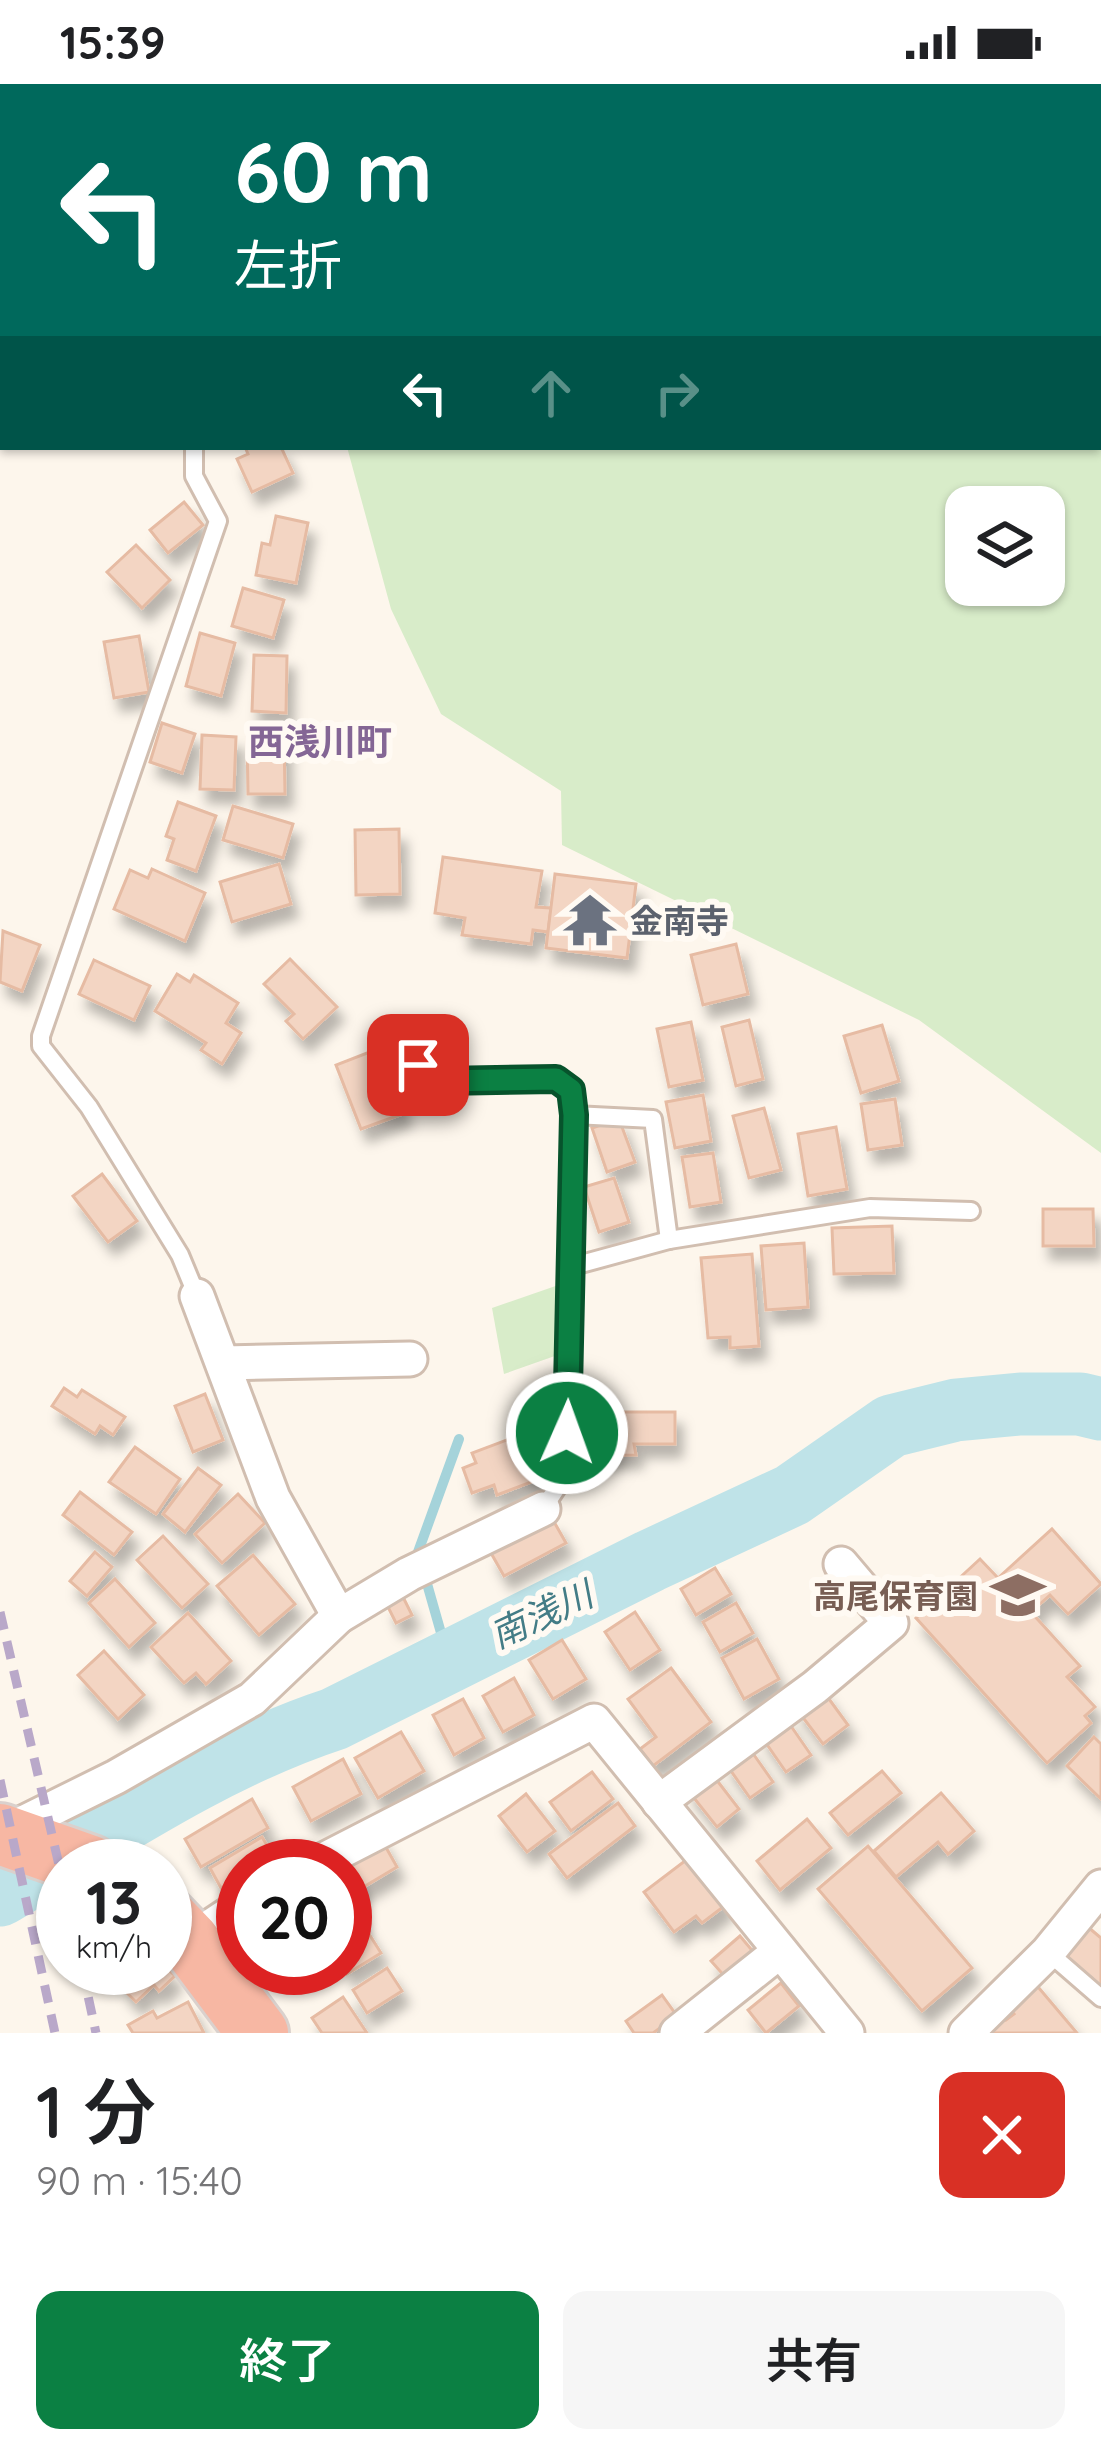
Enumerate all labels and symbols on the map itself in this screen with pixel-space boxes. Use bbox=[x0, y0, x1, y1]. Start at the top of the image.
district label: 西浅川町 bbox=[248, 719, 392, 764]
temple icon: 金南寺 bbox=[561, 891, 619, 949]
place label: 金南寺 bbox=[630, 900, 729, 941]
pin bbox=[367, 1014, 469, 1116]
position arrow bbox=[504, 1370, 630, 1496]
school or university icon: 高尾保育園 bbox=[989, 1566, 1047, 1624]
water label: 南浅川 bbox=[483, 1569, 603, 1657]
place label: 高尾保育園 bbox=[813, 1575, 978, 1616]
speed limit sign: 20 bbox=[216, 1839, 372, 1995]

